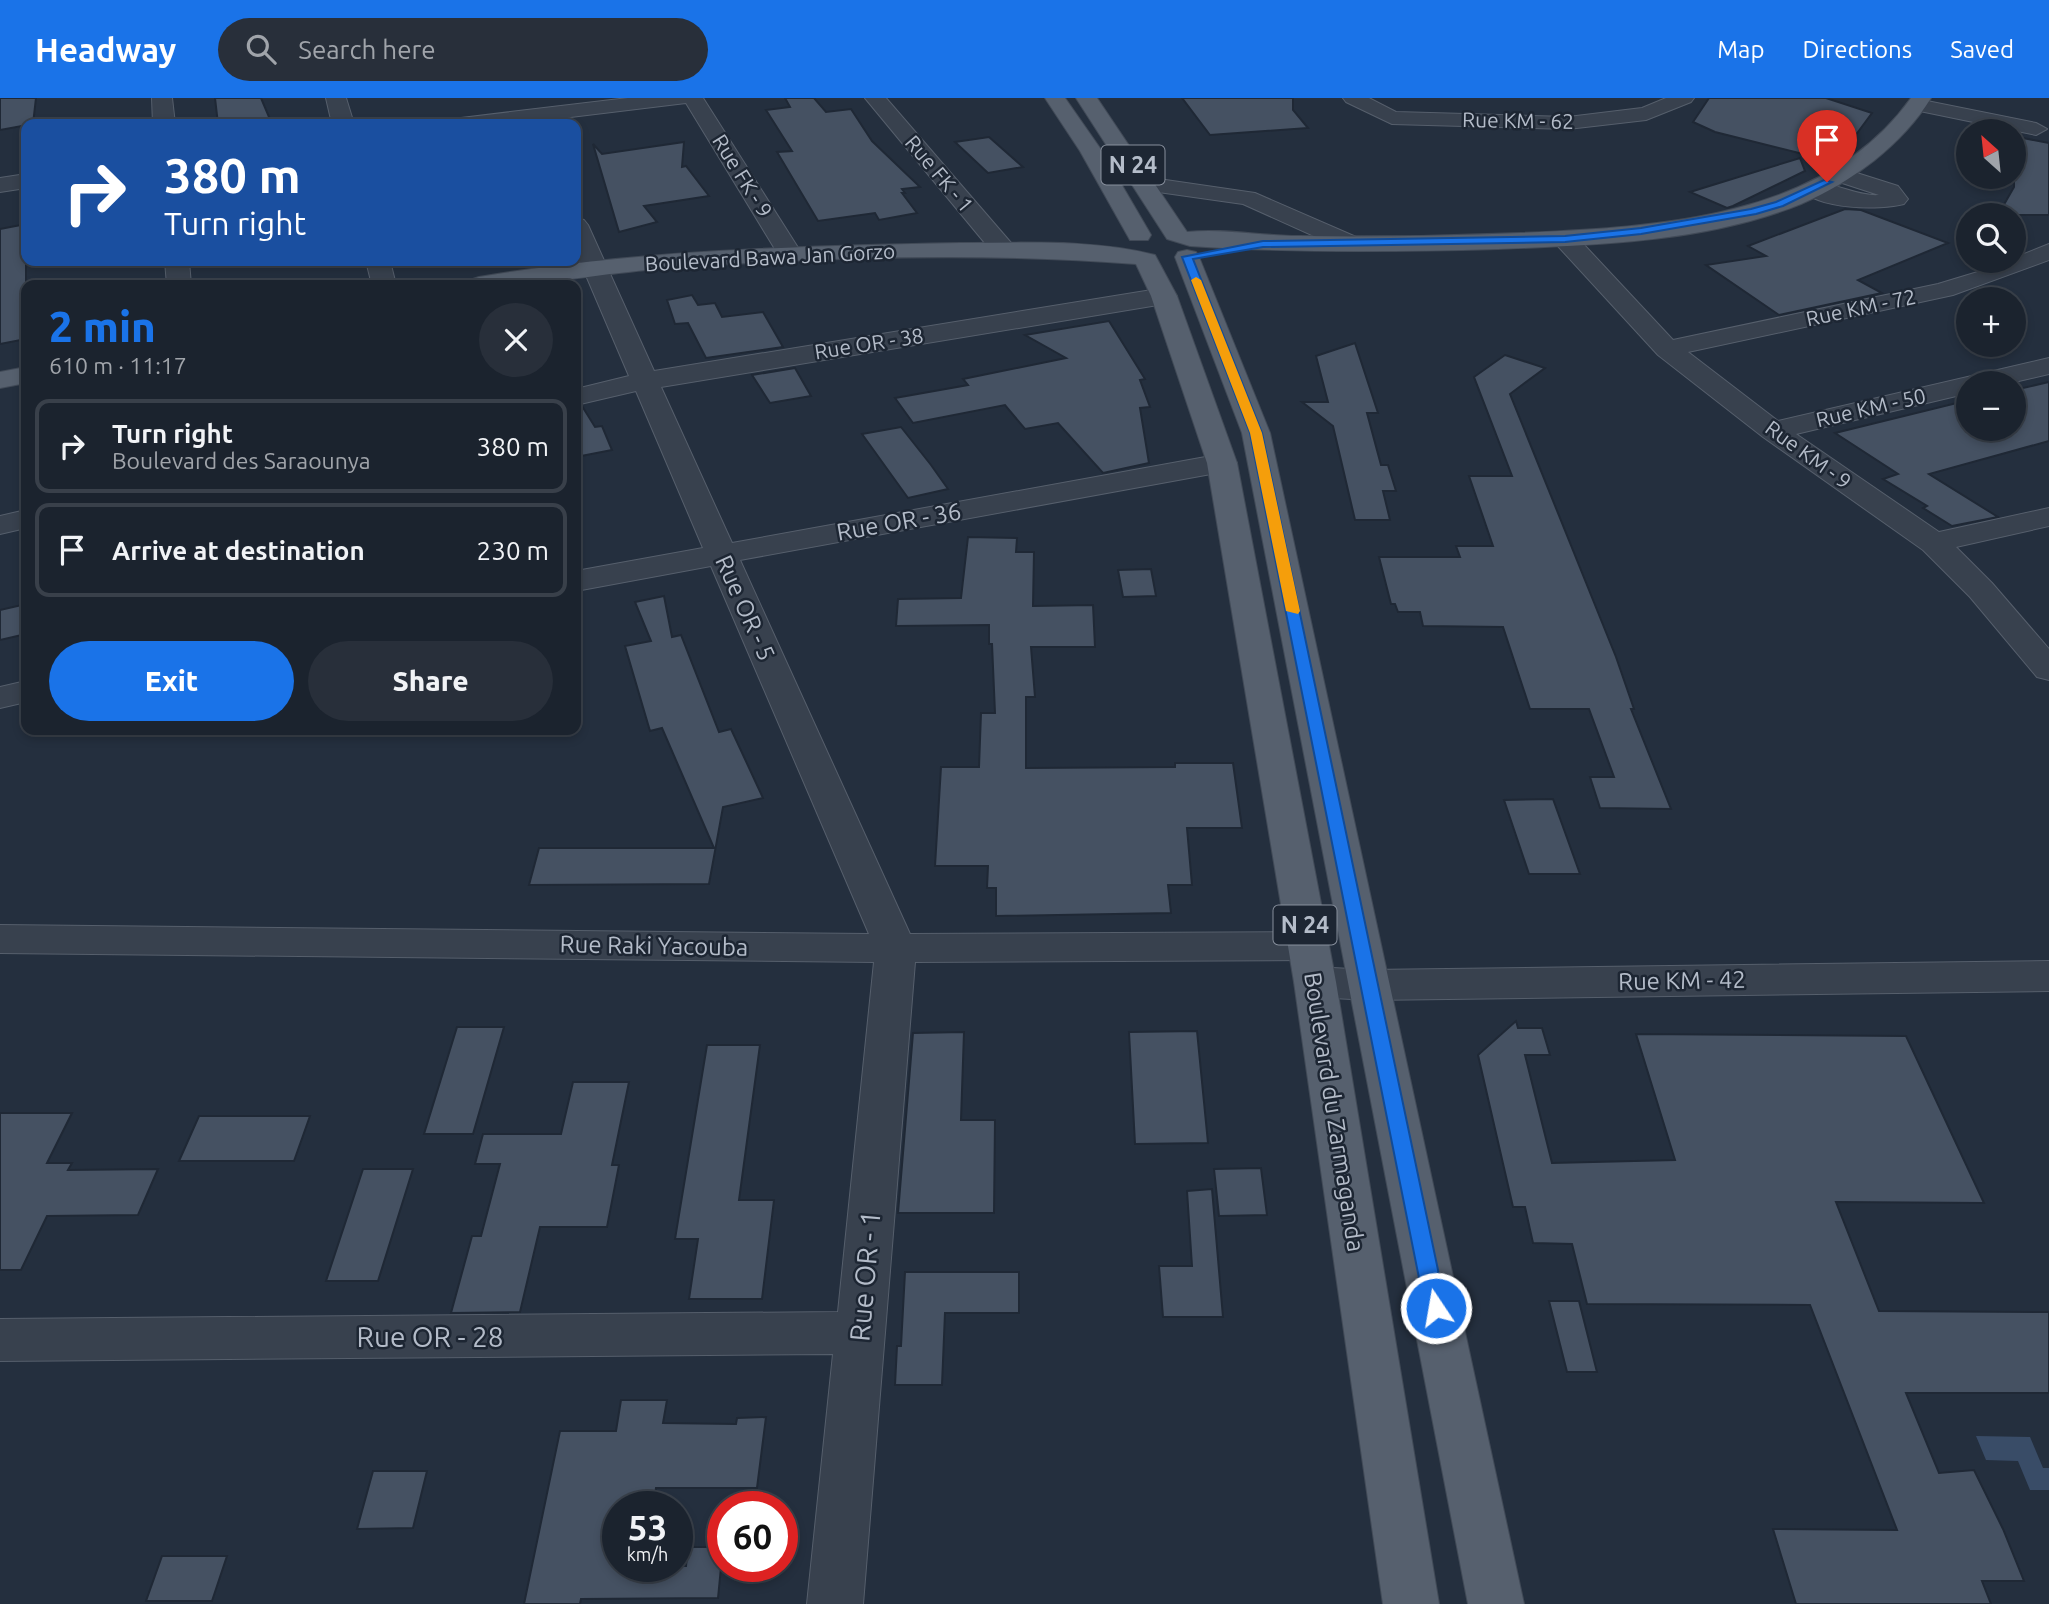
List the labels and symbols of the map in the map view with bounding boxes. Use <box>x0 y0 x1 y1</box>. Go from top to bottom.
street label: Rue KM - 62 <box>1462 107 1574 133</box>
pin <box>1797 110 1857 182</box>
north arrow <box>1956 119 2026 189</box>
street label: Rue FK - 9 <box>708 130 778 221</box>
street label: Rue FK - 1 <box>901 130 979 217</box>
road number: N 24 <box>1102 146 1164 184</box>
street label: Boulevard Bawa Jan Gorzo <box>644 238 896 276</box>
street label: Rue KM - 72 <box>1804 284 1918 330</box>
street label: Rue OR - 38 <box>813 323 925 363</box>
street label: Rue KM - 50 <box>1814 383 1928 431</box>
street label: Rue KM - 9 <box>1761 415 1856 493</box>
street label: Rue OR - 36 <box>835 497 963 546</box>
street label: Rue OR - 5 <box>710 551 781 665</box>
road number: N 24 <box>1274 905 1336 944</box>
street label: Rue Raki Yacouba <box>559 930 749 961</box>
street label: Rue KM - 42 <box>1618 966 1746 995</box>
street label: Boulevard du Zarmaganda <box>1299 970 1370 1254</box>
street label: Rue OR - 1 <box>843 1209 886 1343</box>
position arrow <box>1399 1271 1473 1345</box>
street label: Rue OR - 28 <box>356 1321 504 1352</box>
speed limit sign: 60 <box>707 1491 798 1582</box>

